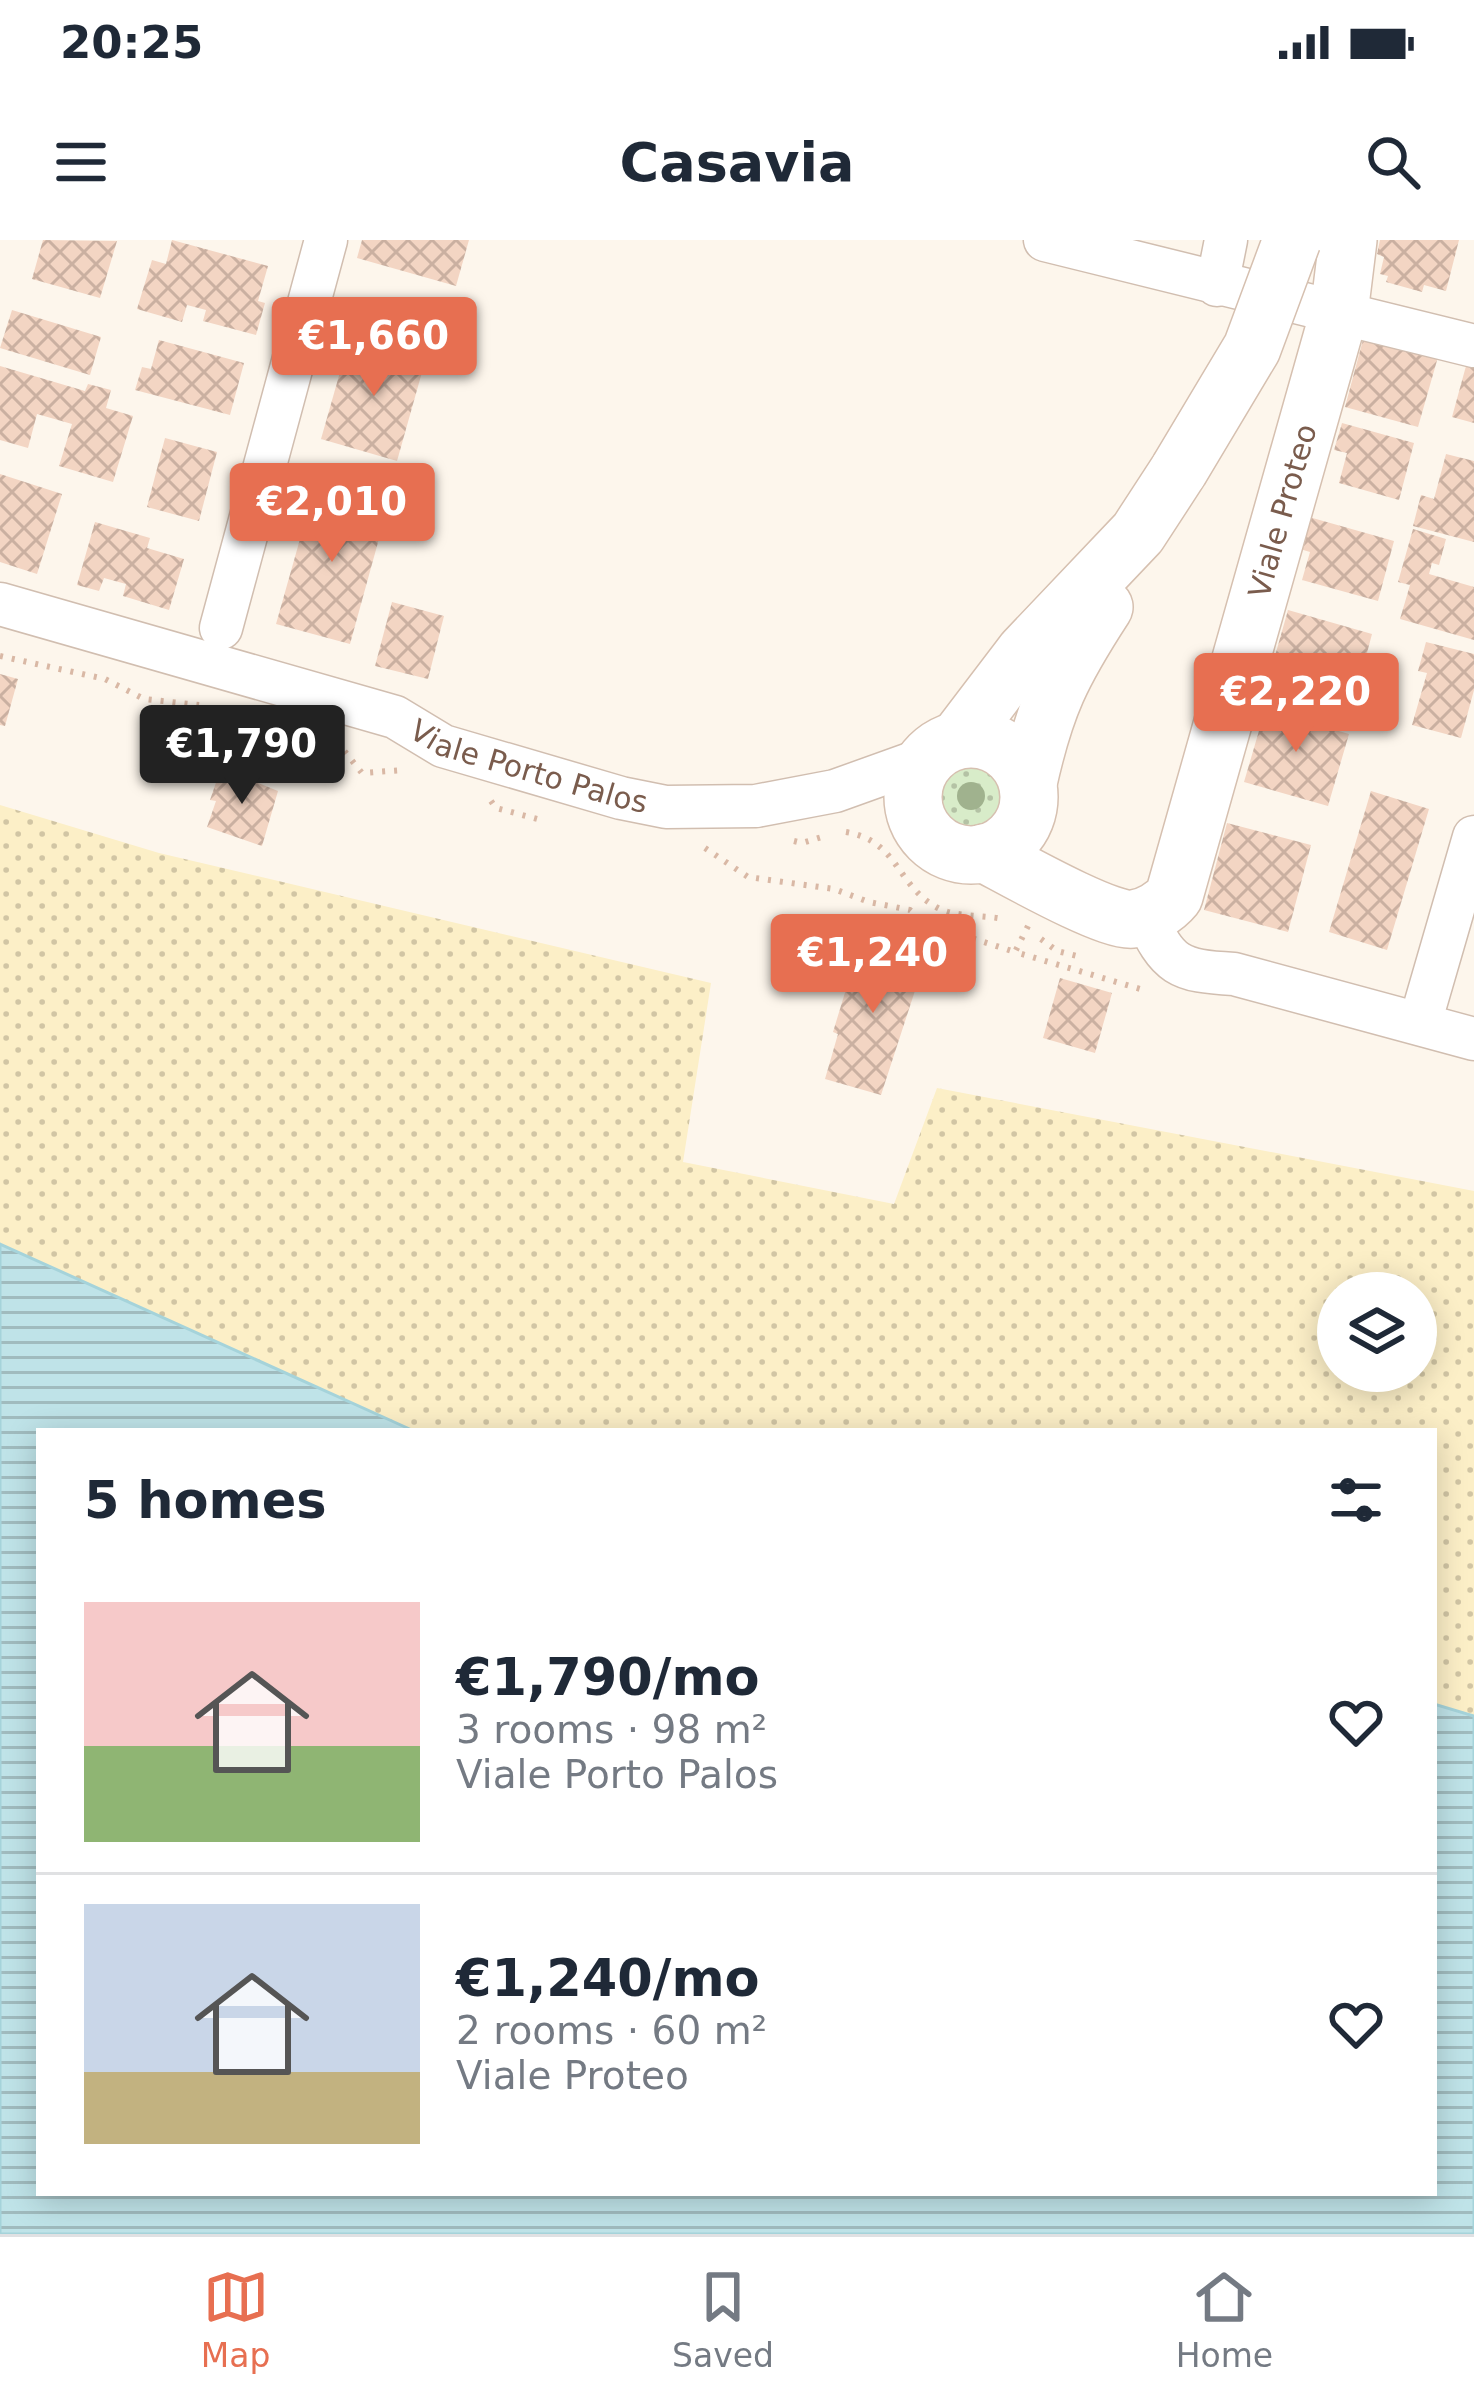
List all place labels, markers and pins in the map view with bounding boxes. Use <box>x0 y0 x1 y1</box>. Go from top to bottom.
pin: €1,660 <box>276 297 472 399</box>
pin: €2,010 <box>234 463 430 565</box>
pin: €2,220 <box>1198 653 1394 755</box>
pin: €1,790 <box>144 705 340 807</box>
pin: €1,240 <box>775 914 971 1016</box>

